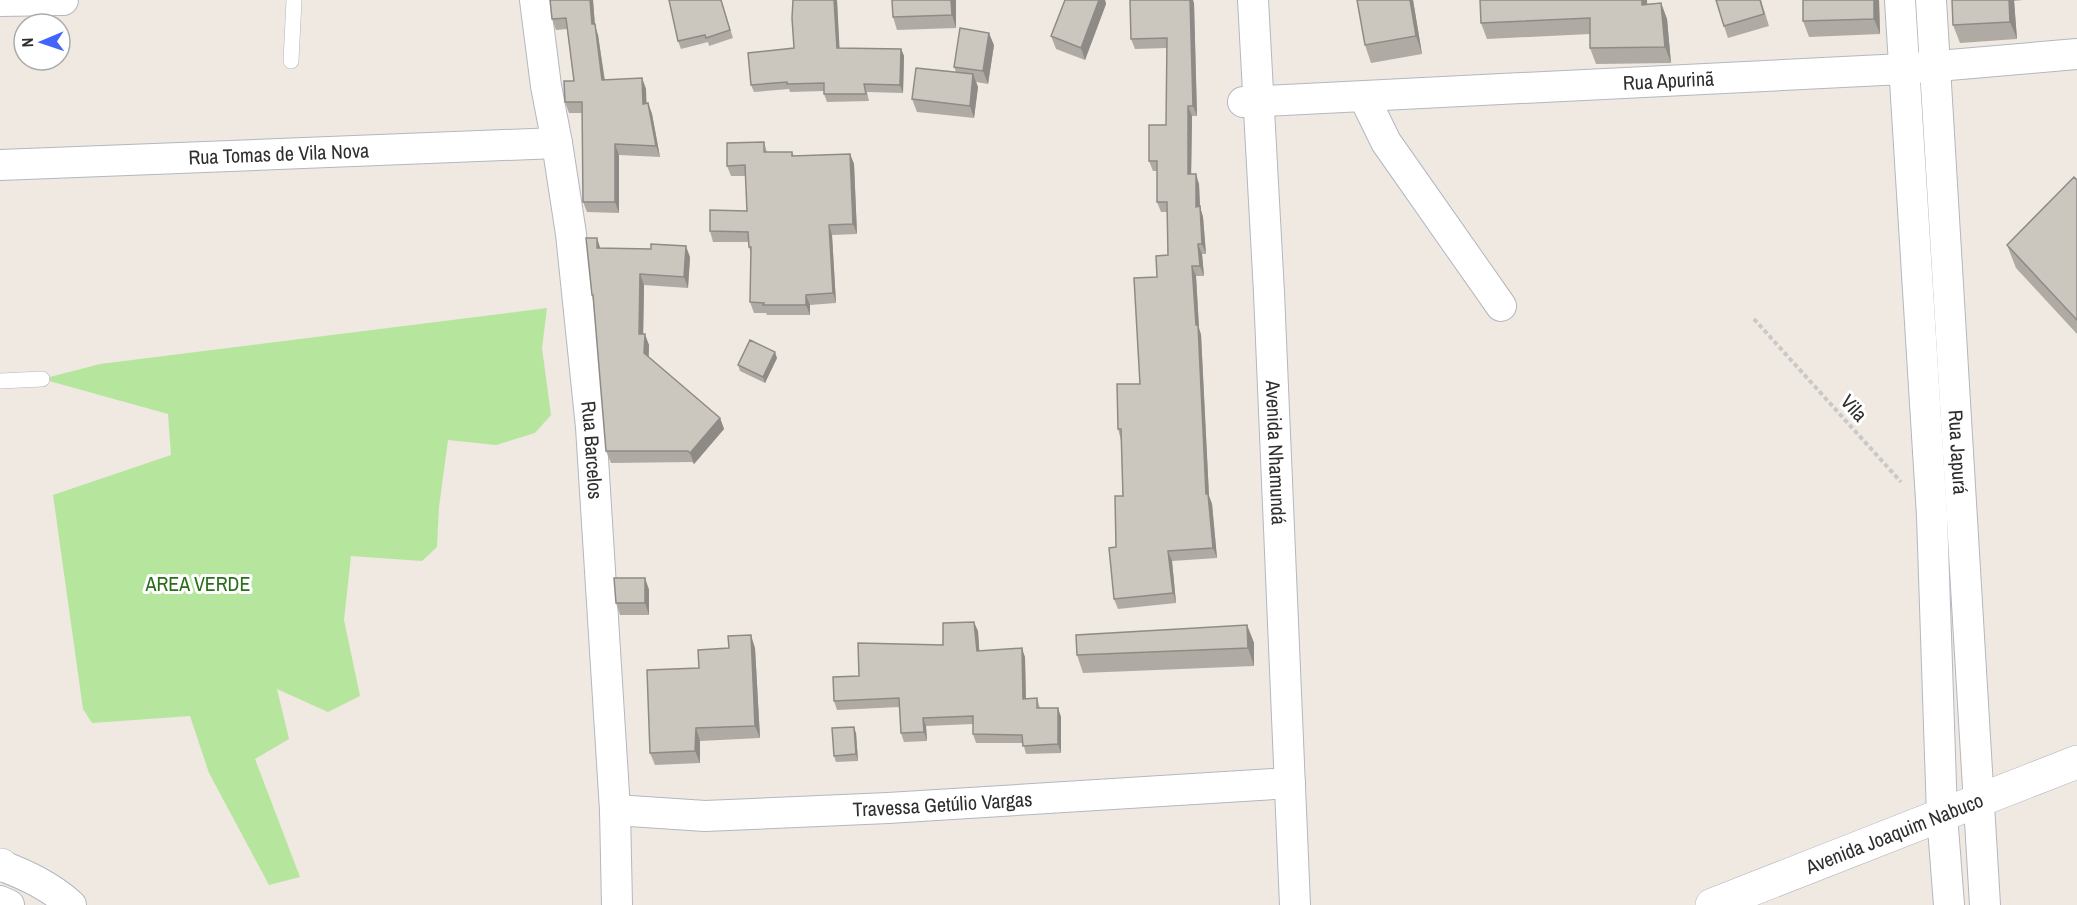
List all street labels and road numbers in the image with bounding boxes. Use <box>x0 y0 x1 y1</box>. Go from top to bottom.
street label: Rua Apurinã <box>1622 64 1715 96</box>
street label: Rua Tomas de Vila Nova <box>188 136 370 171</box>
street label: Avenida Nhamundá <box>1260 379 1293 525</box>
street label: Vila <box>1835 388 1874 427</box>
street label: Rua Barcelos <box>575 400 610 500</box>
street label: Rua Japurá <box>1942 409 1974 495</box>
street label: Travessa Getúlio Vargas <box>852 785 1033 823</box>
street label: Avenida Joaquim Nabuco <box>1801 786 1987 880</box>

